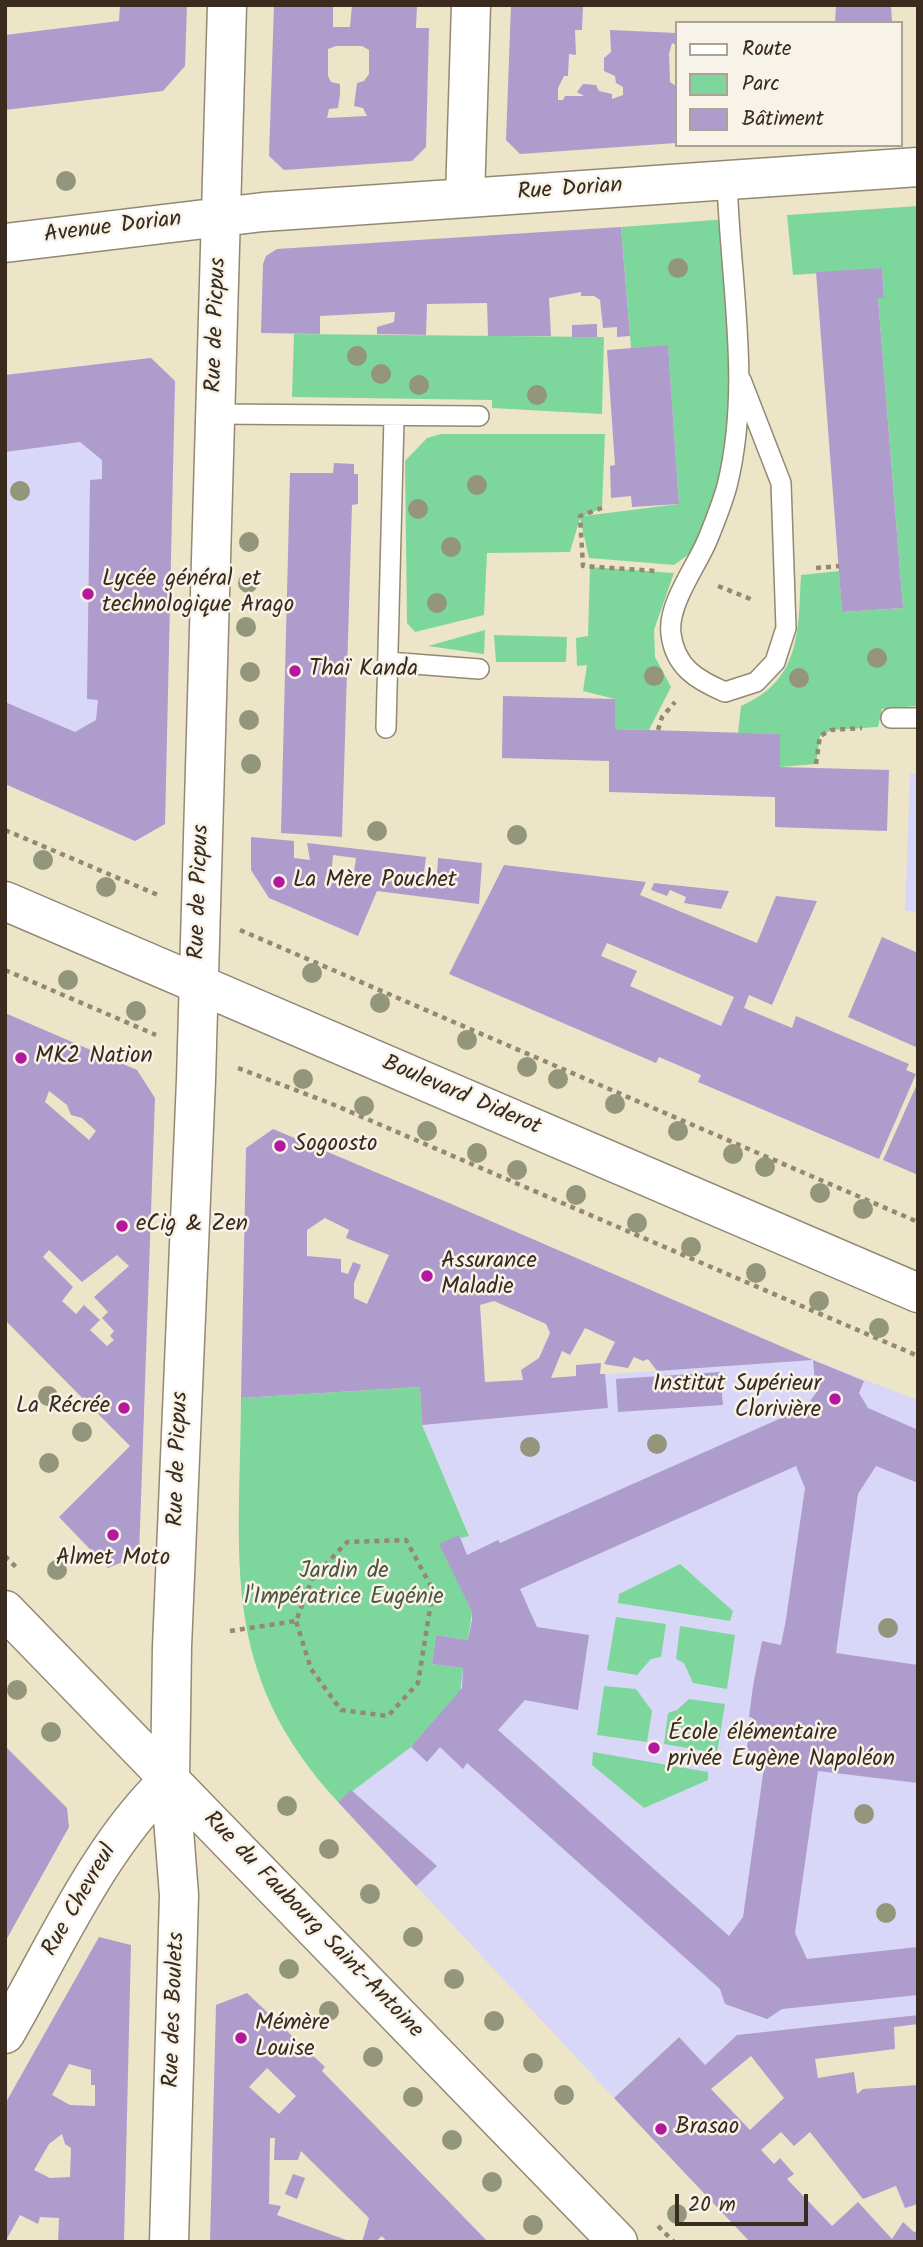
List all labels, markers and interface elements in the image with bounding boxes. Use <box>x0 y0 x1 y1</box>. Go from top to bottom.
legend <box>674 21 902 147</box>
text: Route <box>742 33 791 66</box>
text: Parc <box>742 68 780 101</box>
text: Bâtiment <box>742 103 824 136</box>
street label: Rue Dorian <box>516 174 624 208</box>
street label: Avenue Dorian <box>43 207 183 251</box>
street label: Rue de Picpus <box>202 257 234 393</box>
place label: Lycée général et technologique Arago <box>102 567 294 621</box>
marker: Lycée général et technologique Arago <box>80 586 96 602</box>
place label: Thaï Kanda <box>309 657 418 685</box>
marker: Thaï Kanda <box>287 663 303 679</box>
street label: Rue de Picpus <box>185 824 217 960</box>
place label: La Mère Pouchet <box>293 868 457 896</box>
marker: La Mère Pouchet <box>271 874 287 890</box>
place label: MK2 Nation <box>35 1044 153 1072</box>
marker: MK2 Nation <box>13 1050 29 1066</box>
street label: Boulevard Diderot <box>377 1051 545 1143</box>
place label: Sogoosto <box>294 1132 378 1160</box>
marker: Sogoosto <box>272 1138 288 1154</box>
place label: eCig & Zen <box>136 1212 248 1240</box>
marker: eCig & Zen <box>114 1218 130 1234</box>
place label: Assurance Maladie <box>441 1249 537 1303</box>
marker: Assurance Maladie <box>419 1268 435 1284</box>
place label: Institut Supérieur Clorivière <box>653 1372 821 1426</box>
street label: Rue de Picpus <box>164 1391 196 1527</box>
marker: Institut Supérieur Clorivière <box>827 1391 843 1407</box>
place label: La Récrée <box>16 1394 110 1422</box>
marker: La Récrée <box>116 1400 132 1416</box>
marker: Almet Moto <box>105 1527 121 1543</box>
place label: Almet Moto <box>56 1546 170 1574</box>
park label: Jardin de l'Impératrice Eugénie <box>244 1559 444 1613</box>
place label: École élémentaire privée Eugène Napoléon <box>668 1721 895 1775</box>
marker: École élémentaire privée Eugène Napoléon <box>646 1740 662 1756</box>
street label: Rue du Faubourg Saint-Antoine <box>196 1807 428 2045</box>
street label: Rue Chevreul <box>38 1840 124 1962</box>
street label: Rue des Boulets <box>159 1932 193 2088</box>
place label: Mémère Louise <box>255 2011 330 2065</box>
marker: Mémère Louise <box>233 2030 249 2046</box>
place label: Brasao <box>675 2115 739 2143</box>
marker: Brasao <box>653 2121 669 2137</box>
scale bar <box>678 2180 811 2224</box>
text: 20 m <box>688 2189 736 2222</box>

